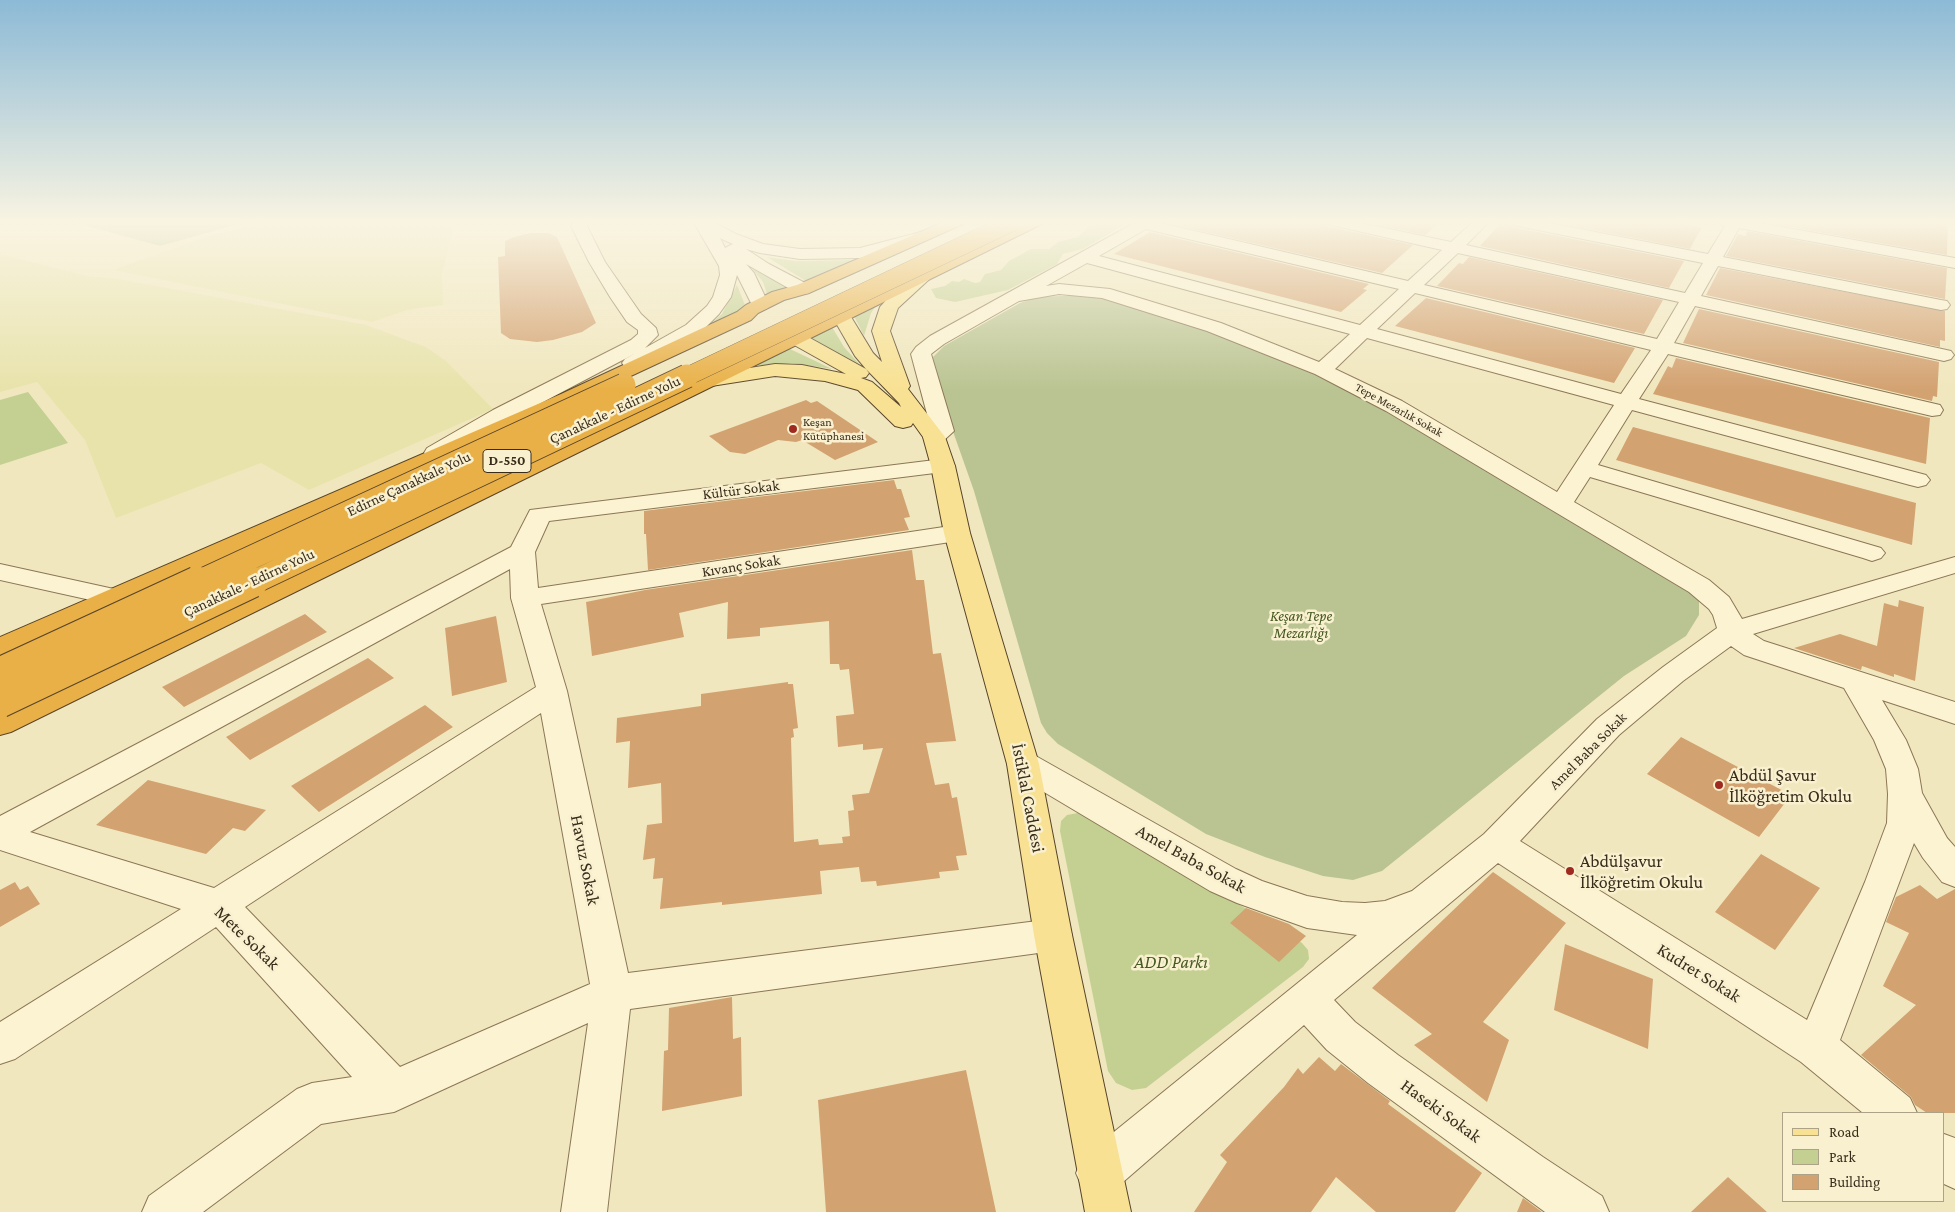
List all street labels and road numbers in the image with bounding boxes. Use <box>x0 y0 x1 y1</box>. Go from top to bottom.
street label: Çanakkale - Edirne Yolu <box>547 372 683 448</box>
street label: Tepe Mezarlık Sokak <box>1353 380 1445 440</box>
street label: Edirne Çanakkale Yolu <box>344 447 474 521</box>
road number: D-550 <box>483 450 531 472</box>
street label: Kültür Sokak <box>702 476 780 504</box>
street label: Çanakkale - Edirne Yolu <box>181 545 317 621</box>
street label: Kıvanç Sokak <box>701 551 781 581</box>
street label: Amel Baba Sokak <box>1546 709 1630 793</box>
street label: İstiklal Caddesi <box>1007 742 1049 854</box>
street label: Havuz Sokak <box>566 813 604 907</box>
street label: Amel Baba Sokak <box>1132 820 1250 898</box>
street label: Mete Sokak <box>210 901 284 975</box>
street label: Kudret Sokak <box>1653 939 1745 1007</box>
street label: Haseki Sokak <box>1396 1074 1486 1148</box>

